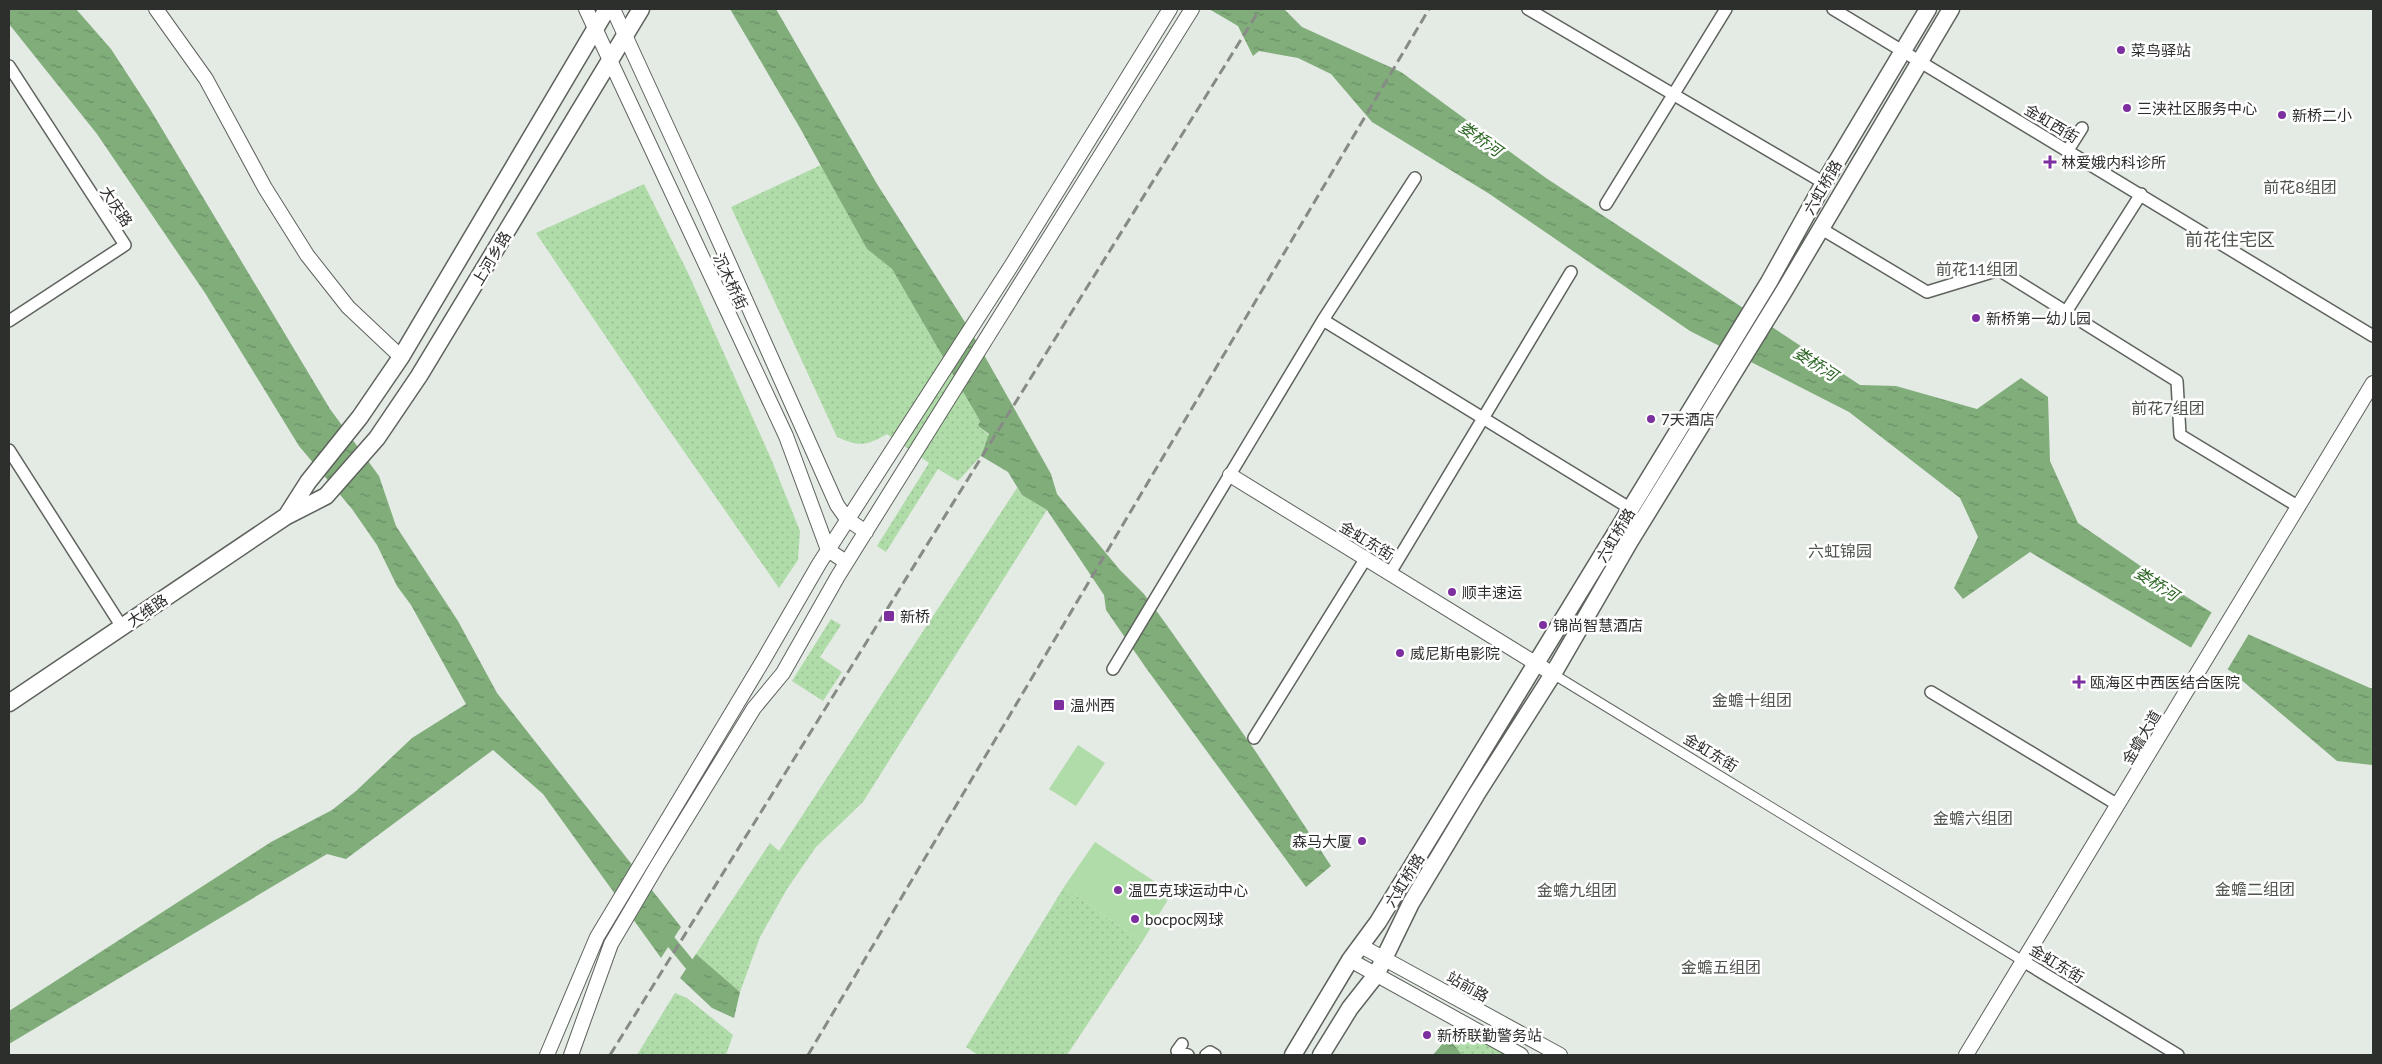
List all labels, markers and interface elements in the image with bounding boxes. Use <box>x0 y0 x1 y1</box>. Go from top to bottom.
place label: 菜鸟驿站 <box>2131 41 2191 59</box>
marker: 菜鸟驿站 <box>2115 44 2127 56</box>
place label: 三浃社区服务中心 <box>2137 99 2257 117</box>
street label: 金虹西街 <box>2022 100 2082 146</box>
marker: 三浃社区服务中心 <box>2121 102 2133 114</box>
place label: 新桥二小 <box>2292 106 2352 124</box>
marker: 新桥二小 <box>2276 109 2288 121</box>
water label: 娄桥河 <box>1456 116 1509 161</box>
place label: 林爱娥内科诊所 <box>2061 153 2166 171</box>
marker: 林爱娥内科诊所 <box>2043 155 2057 169</box>
street label: 六虹桥路 <box>1799 157 1845 217</box>
district label: 前花8组团 <box>2263 177 2337 196</box>
street label: 大庆路 <box>97 182 137 230</box>
street label: 上河乡路 <box>468 228 514 288</box>
district label: 前花住宅区 <box>2185 228 2275 250</box>
street label: 沉木桥街 <box>710 250 752 312</box>
district label: 前花11组团 <box>1936 259 2018 278</box>
place label: 新桥第一幼儿园 <box>1986 309 2091 327</box>
marker: 新桥第一幼儿园 <box>1970 312 1982 324</box>
water label: 娄桥河 <box>1791 342 1844 386</box>
district label: 前花7组团 <box>2131 398 2205 417</box>
place label: 7天酒店 <box>1661 410 1715 428</box>
marker: 7天酒店 <box>1645 413 1657 425</box>
street label: 六虹桥路 <box>1592 505 1638 565</box>
street label: 金虹东街 <box>1337 517 1397 563</box>
district label: 六虹锦园 <box>1808 541 1872 560</box>
water label: 娄桥河 <box>2132 562 2185 606</box>
place label: 顺丰速运 <box>1462 583 1522 601</box>
marker: 顺丰速运 <box>1446 586 1458 598</box>
street label: 大维路 <box>123 590 171 630</box>
place label: 新桥 <box>900 607 930 625</box>
marker: 新桥 <box>882 609 896 623</box>
place label: 锦尚智慧酒店 <box>1553 616 1643 634</box>
marker: 锦尚智慧酒店 <box>1537 619 1549 631</box>
place label: 威尼斯电影院 <box>1410 644 1500 662</box>
marker: 威尼斯电影院 <box>1394 647 1406 659</box>
place label: 瓯海区中西医结合医院 <box>2090 673 2240 691</box>
marker: 瓯海区中西医结合医院 <box>2072 675 2086 689</box>
district label: 金蟾十组团 <box>1712 690 1792 709</box>
place label: 温州西 <box>1070 696 1115 714</box>
marker: 温州西 <box>1052 698 1066 712</box>
street label: 金蟾大道 <box>2118 707 2164 767</box>
street label: 金虹东街 <box>1681 729 1741 775</box>
district label: 金蟾六组团 <box>1933 808 2013 827</box>
place label: 森马大厦 <box>1292 832 1352 850</box>
marker: 森马大厦 <box>1356 835 1368 847</box>
street label: 六虹桥路 <box>1380 850 1428 910</box>
district label: 金蟾二组团 <box>2215 879 2295 898</box>
district label: 金蟾九组团 <box>1537 880 1617 899</box>
place label: 温匹克球运动中心 <box>1128 881 1248 899</box>
marker: 温匹克球运动中心 <box>1112 884 1124 896</box>
place label: bocpoc网球 <box>1145 910 1224 928</box>
marker: bocpoc网球 <box>1129 913 1141 925</box>
street label: 金虹东街 <box>2027 940 2087 986</box>
district label: 金蟾五组团 <box>1681 957 1761 976</box>
street label: 站前路 <box>1444 967 1492 1005</box>
place label: 新桥联勤警务站 <box>1437 1026 1542 1044</box>
marker: 新桥联勤警务站 <box>1421 1029 1433 1041</box>

